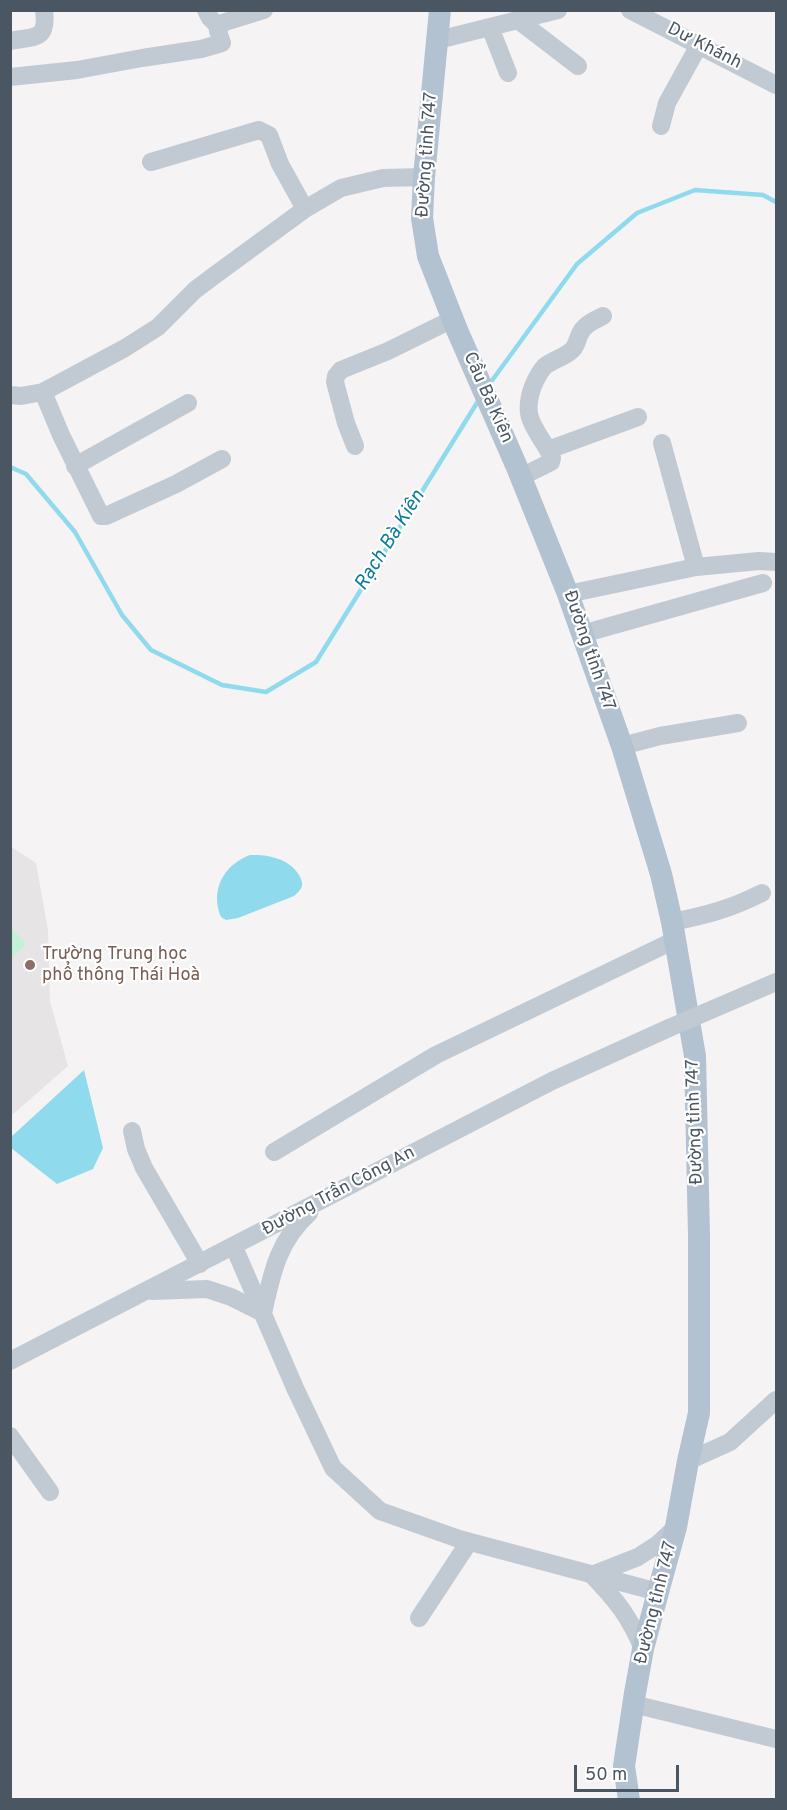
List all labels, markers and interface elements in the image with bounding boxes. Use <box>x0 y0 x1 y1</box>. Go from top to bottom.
street label: Dư Khánh <box>663 19 745 75</box>
street label: Đường tỉnh 747 <box>413 92 443 218</box>
street label: Cầu Bà Kiên <box>457 349 517 447</box>
water label: Rạch Bà Kiên <box>351 486 431 596</box>
street label: Đường tỉnh 747 <box>557 588 619 714</box>
place label: Trường Trung học phổ thông Thái Hoà <box>42 944 200 986</box>
marker: Trường Trung học phổ thông Thái Hoà <box>23 958 37 972</box>
street label: Đường tỉnh 747 <box>683 1059 709 1185</box>
street label: Đường Trần Công An <box>259 1143 419 1241</box>
street label: Đường tỉnh 747 <box>631 1539 683 1667</box>
scale bar <box>577 1753 682 1791</box>
text: 50 m <box>585 1764 627 1787</box>

